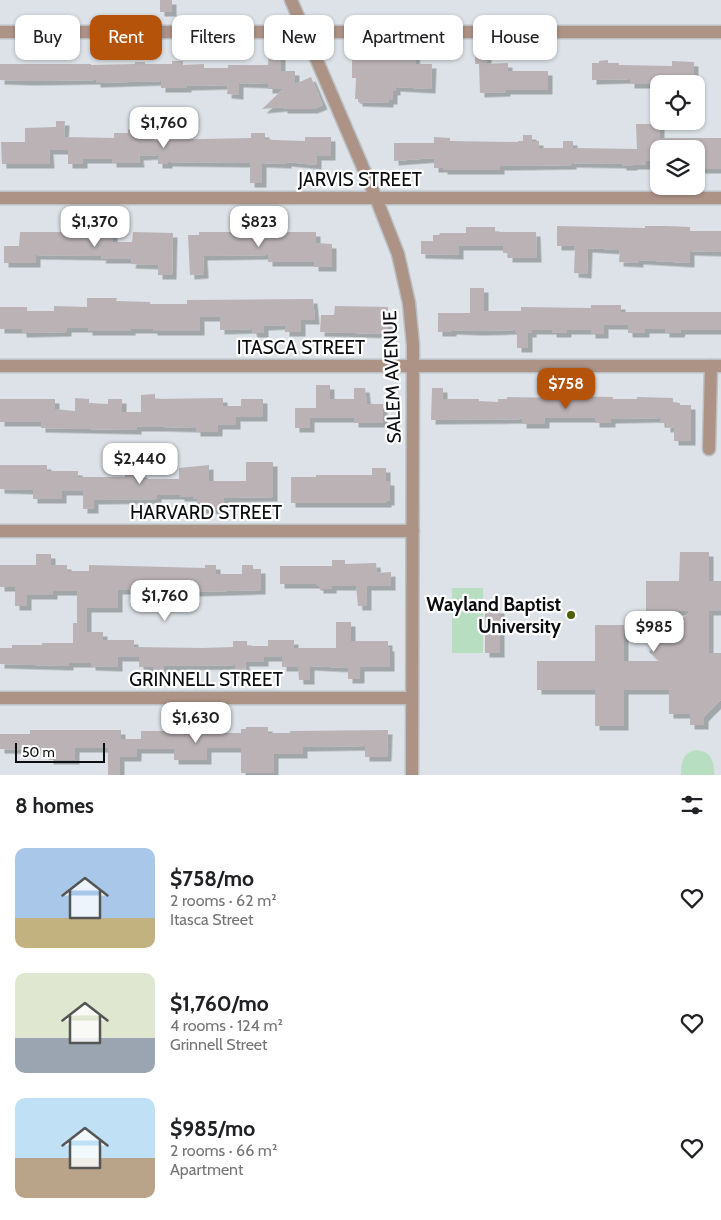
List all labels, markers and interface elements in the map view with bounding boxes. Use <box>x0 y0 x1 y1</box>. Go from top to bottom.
chip: Buy <box>15 15 80 60</box>
chip: Rent <box>90 15 162 60</box>
chip: Filters <box>172 15 254 60</box>
chip: New <box>264 15 334 60</box>
chip: Apartment <box>344 15 463 60</box>
chip: House <box>473 15 557 60</box>
map controls <box>650 75 705 195</box>
button: locate <box>650 75 705 130</box>
pin: $1,760 <box>123 106 205 149</box>
text: $1,760 <box>141 113 188 132</box>
button: layers <box>650 140 705 195</box>
street label: JARVIS STREET <box>297 168 422 191</box>
pin: $1,370 <box>54 206 136 248</box>
pin: $823 <box>229 206 289 248</box>
text: $1,370 <box>72 212 118 231</box>
text: $823 <box>241 212 277 231</box>
street label: SALEM AVENUE <box>378 310 406 444</box>
street label: ITASCA STREET <box>237 336 365 359</box>
pin: $758 <box>536 368 596 410</box>
text: $758 <box>548 374 584 393</box>
pin: $2,440 <box>99 442 181 485</box>
text: $2,440 <box>114 449 166 468</box>
street label: HARVARD STREET <box>130 501 282 524</box>
pin: $1,760 <box>124 580 206 622</box>
text: $1,760 <box>142 586 189 605</box>
place label: Wayland Baptist University <box>426 593 562 638</box>
marker: Wayland Baptist University <box>565 609 577 621</box>
pin: $985 <box>624 610 684 653</box>
text: $985 <box>636 617 672 636</box>
street label: GRINNELL STREET <box>129 668 283 691</box>
pin: $1,630 <box>155 702 237 744</box>
text: $1,630 <box>172 708 220 727</box>
scale bar <box>15 740 105 763</box>
text: 50 m <box>22 743 55 761</box>
icon: filters <box>678 791 706 819</box>
text: 8 homes <box>15 793 94 818</box>
text: $758/mo <box>170 866 254 891</box>
icon: home <box>55 868 115 928</box>
icon: heart <box>678 884 706 912</box>
text: 2 rooms · 62 m² <box>170 891 277 910</box>
text: Itasca Street <box>170 910 253 929</box>
text: $1,760/mo <box>170 991 269 1016</box>
icon: home <box>55 993 115 1053</box>
icon: heart <box>678 1009 706 1037</box>
text: 4 rooms · 124 m² <box>170 1016 283 1035</box>
text: Grinnell Street <box>170 1035 267 1054</box>
text: $985/mo <box>170 1116 255 1141</box>
icon: home <box>55 1118 115 1178</box>
icon: heart <box>678 1134 706 1162</box>
text: 2 rooms · 66 m² <box>170 1141 277 1160</box>
text: Apartment <box>170 1160 243 1179</box>

